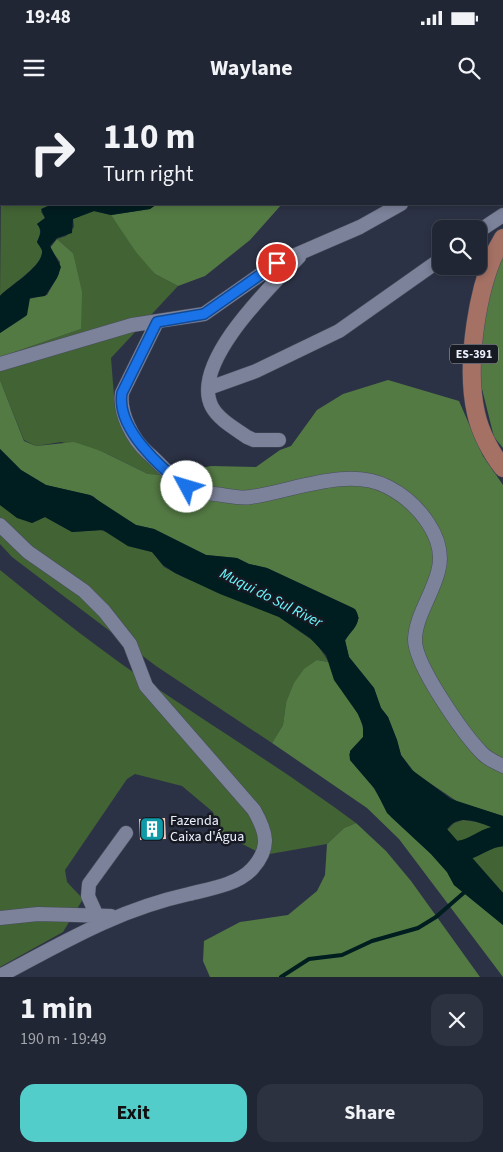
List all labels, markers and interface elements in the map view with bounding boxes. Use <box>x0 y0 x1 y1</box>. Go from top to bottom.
text: 19:48 <box>25 4 71 31</box>
text: Waylane <box>210 52 293 84</box>
icon: menu <box>20 54 48 82</box>
icon: search <box>455 54 483 82</box>
text: 110 m <box>103 112 195 162</box>
icon: right <box>20 120 85 185</box>
text: Turn right <box>103 158 193 190</box>
map controls <box>432 220 487 275</box>
button: search <box>432 220 487 275</box>
pin <box>256 242 298 284</box>
icon: arrive <box>263 249 291 277</box>
road number: ES-391 <box>450 344 498 364</box>
position arrow <box>160 460 212 512</box>
water label: Muqui do Sul River <box>216 563 327 633</box>
place label: Fazenda Caixa d'Água <box>170 811 244 847</box>
building icon: Fazenda Caixa d'Água <box>139 816 165 842</box>
text: 1 min <box>20 987 93 1030</box>
button: close <box>431 994 483 1046</box>
text: 190 m · 19:49 <box>20 1028 107 1050</box>
button: Exit <box>20 1084 247 1142</box>
button: Share <box>257 1084 483 1142</box>

